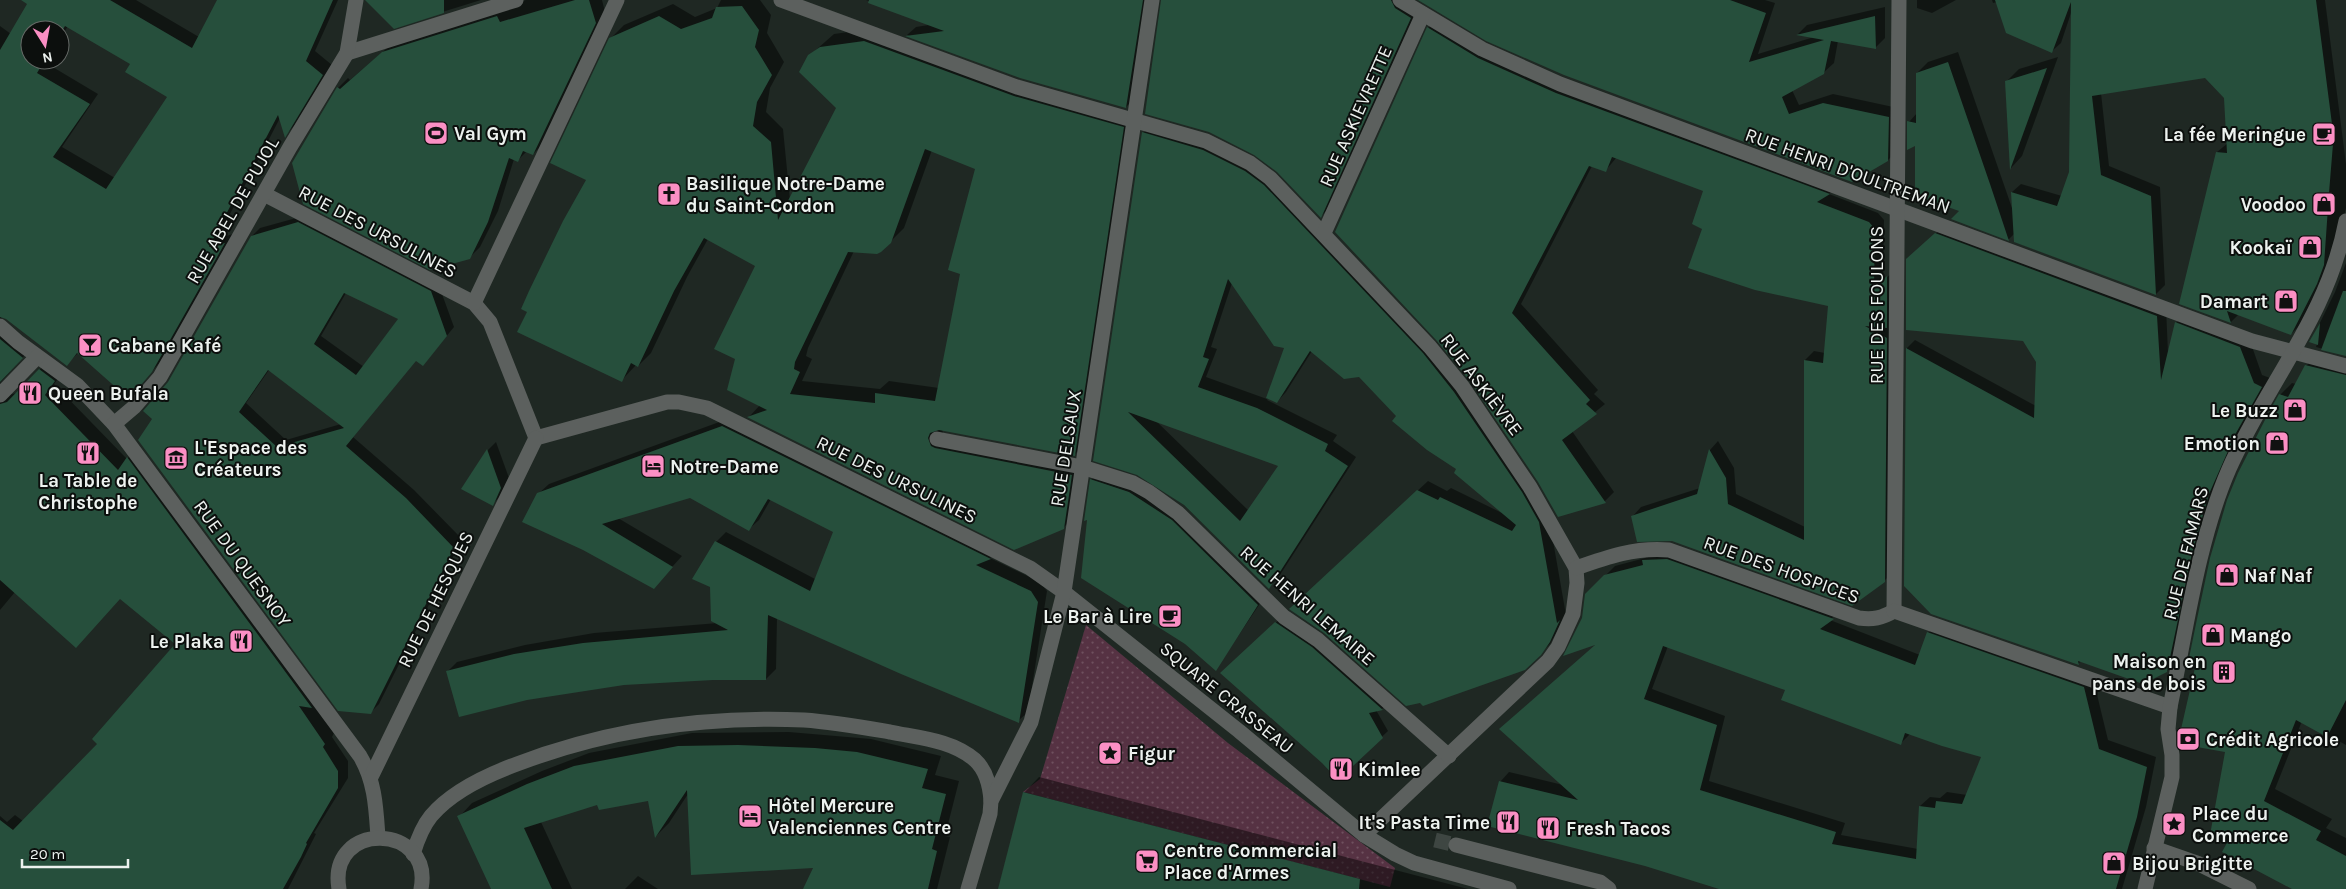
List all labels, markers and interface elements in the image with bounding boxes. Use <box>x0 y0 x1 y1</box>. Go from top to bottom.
north arrow <box>20 20 70 70</box>
street label: RUE ASKIEVRETTE <box>1315 43 1397 190</box>
text: N <box>41 48 54 67</box>
sports icon: Val Gym <box>423 120 449 146</box>
cafe icon: La fée Meringue <box>2311 121 2337 147</box>
place label: Val Gym <box>454 123 527 145</box>
street label: RUE HENRI D'OULTREMAN <box>1742 124 1953 218</box>
place label: La fée Meringue <box>2164 124 2306 146</box>
street label: RUE ABEL DE PUJOL <box>182 133 284 288</box>
place label: Basilique Notre-Dame du Saint-Cordon <box>686 173 885 217</box>
street label: RUE DES URSULINES <box>295 181 460 283</box>
church icon: Basilique Notre-Dame du Saint-Cordon <box>656 181 682 207</box>
shop icon: Voodoo <box>2311 191 2337 217</box>
place label: Voodoo <box>2241 194 2306 216</box>
street label: RUE DES FOULONS <box>1866 226 1888 384</box>
shop icon: Kookaï <box>2297 234 2323 260</box>
place label: Kookaï <box>2229 237 2293 259</box>
shop icon: Damart <box>2273 288 2299 314</box>
place label: Damart <box>2200 291 2268 313</box>
street label: RUE ASKIÈVRE <box>1436 329 1528 440</box>
bar icon: Cabane Kafé <box>77 332 103 358</box>
place label: Cabane Kafé <box>108 335 221 357</box>
restaurant icon: Queen Bufala <box>17 380 43 406</box>
place label: Queen Bufala <box>48 383 169 405</box>
street label: RUE DELSAUX <box>1046 388 1086 508</box>
shop icon: Le Buzz <box>2282 397 2308 423</box>
place label: Le Buzz <box>2211 400 2278 422</box>
shop icon: Emotion <box>2264 430 2290 456</box>
street label: RUE DES URSULINES <box>813 431 980 528</box>
place label: Emotion <box>2184 433 2260 455</box>
place label: L'Espace des Créateurs <box>194 437 307 481</box>
restaurant icon: La Table de Christophe <box>75 440 101 466</box>
museum icon: L'Espace des Créateurs <box>163 445 189 471</box>
hotel icon: Notre-Dame <box>640 453 666 479</box>
place label: Notre-Dame <box>670 456 779 478</box>
place label: La Table de Christophe <box>38 470 138 514</box>
street label: RUE DE FAMARS <box>2159 484 2213 622</box>
street label: RUE DU QUESNOY <box>189 496 296 632</box>
street label: RUE DE HESQUES <box>393 528 478 671</box>
street label: RUE DES HOSPICES <box>1701 531 1863 608</box>
street label: RUE HENRI LEMAIRE <box>1235 541 1379 670</box>
shop icon: Naf Naf <box>2214 562 2240 588</box>
place label: Naf Naf <box>2244 565 2313 587</box>
cafe icon: Le Bar à Lire <box>1157 603 1183 629</box>
place label: Le Bar à Lire <box>1043 606 1152 628</box>
shop icon: Mango <box>2200 622 2226 648</box>
place label: Mango <box>2230 625 2291 647</box>
restaurant icon: Le Plaka <box>228 628 254 654</box>
place label: Le Plaka <box>149 631 224 653</box>
street label: SQUARE CRASSEAU <box>1155 637 1297 758</box>
place label: Maison en pans de bois <box>2091 651 2206 695</box>
building icon: Maison en pans de bois <box>2211 659 2237 685</box>
bank icon: Crédit Agricole <box>2175 726 2201 752</box>
place label: Crédit Agricole <box>2206 729 2339 751</box>
place icon: Figur <box>1097 740 1123 766</box>
place label: Figur <box>1128 743 1176 765</box>
restaurant icon: Kimlee <box>1328 756 1354 782</box>
place label: Kimlee <box>1358 759 1421 781</box>
place label: Hôtel Mercure Valenciennes Centre <box>768 795 951 839</box>
hotel icon: Hôtel Mercure Valenciennes Centre <box>737 803 763 829</box>
place label: Place du Commerce <box>2192 803 2289 847</box>
restaurant icon: It's Pasta Time <box>1495 809 1521 835</box>
place icon: Place du Commerce <box>2161 811 2187 837</box>
place label: It's Pasta Time <box>1358 812 1490 834</box>
restaurant icon: Fresh Tacos <box>1535 815 1561 841</box>
place label: Fresh Tacos <box>1566 818 1671 840</box>
scale bar <box>22 836 129 868</box>
place label: Centre Commercial Place d'Armes <box>1164 840 1337 884</box>
text: 20 m <box>30 845 65 863</box>
supermarket icon: Centre Commercial Place d'Armes <box>1134 848 1160 874</box>
shop icon: Bijou Brigitte <box>2101 850 2127 876</box>
place label: Bijou Brigitte <box>2132 853 2253 875</box>

